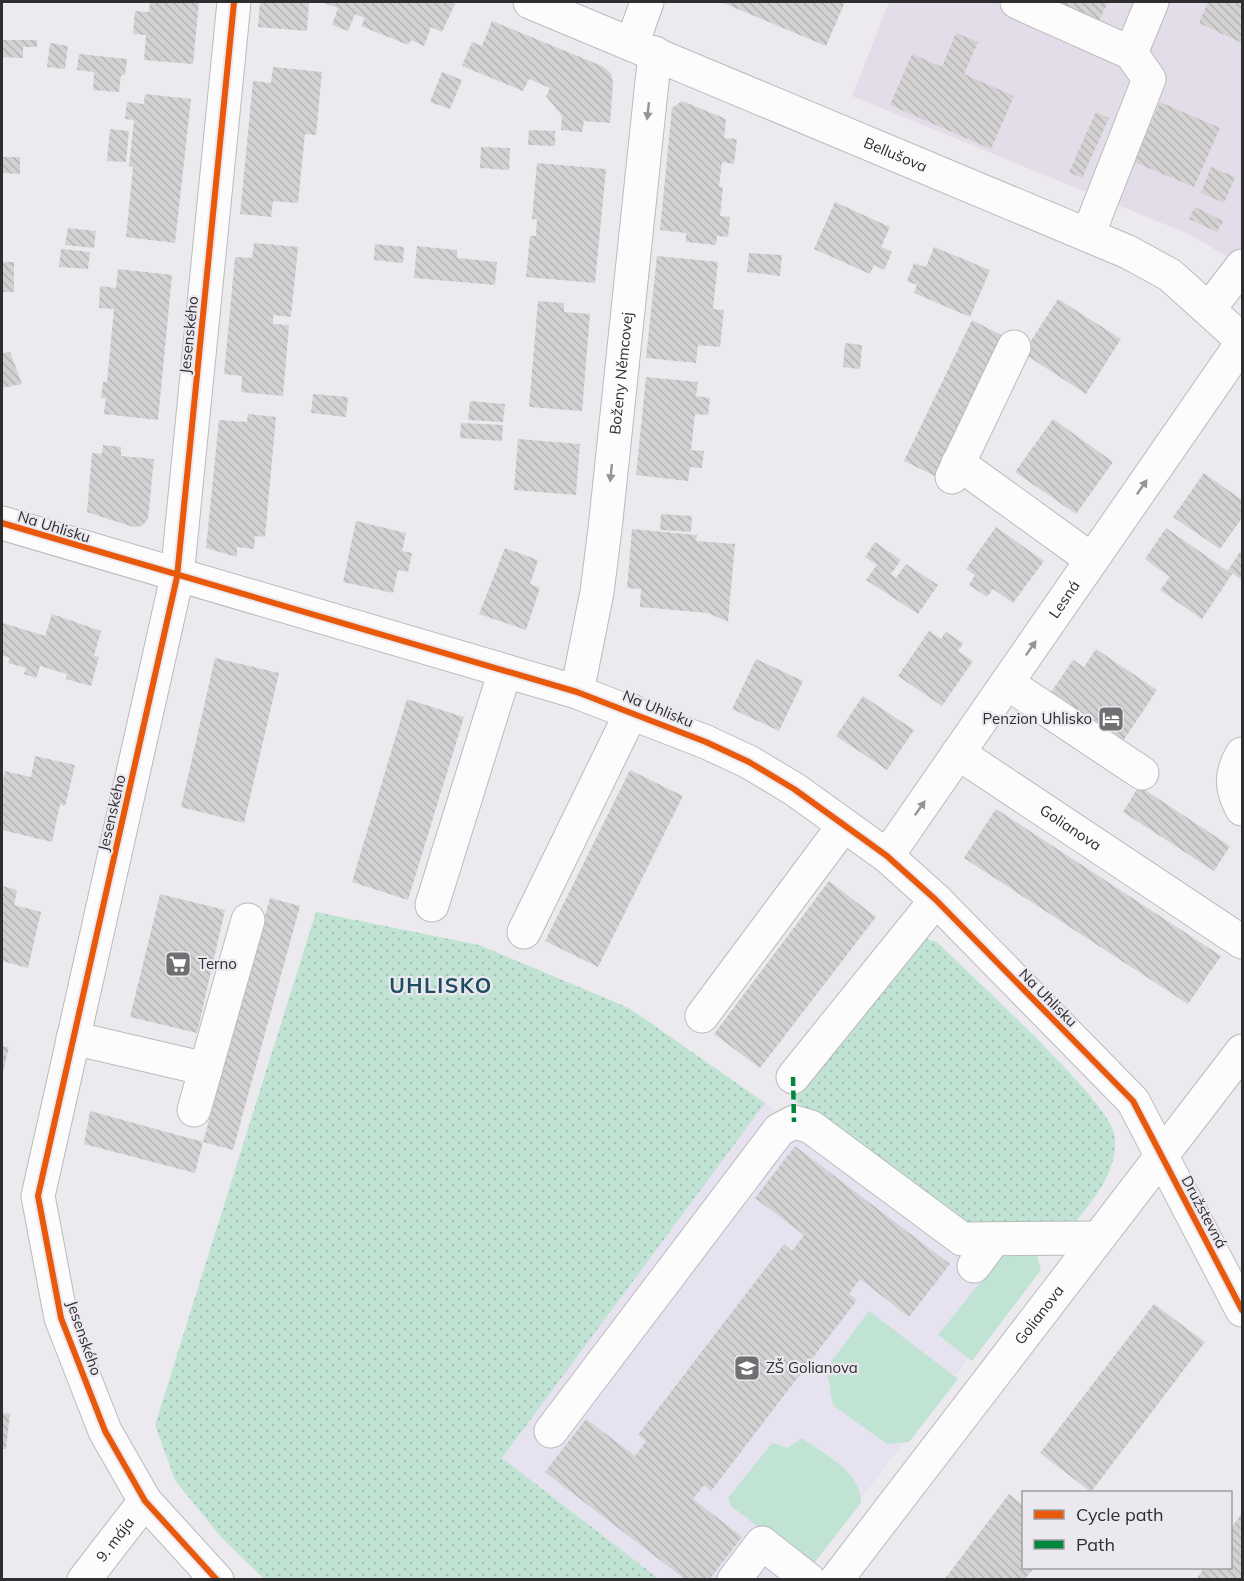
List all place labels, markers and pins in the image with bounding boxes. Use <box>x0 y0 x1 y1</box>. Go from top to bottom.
hotel icon: Penzion Uhlisko <box>1096 704 1126 734</box>
place label: Penzion Uhlisko <box>983 709 1092 728</box>
supermarket icon: Terno <box>163 949 193 979</box>
place label: Terno <box>198 954 237 973</box>
school or university icon: ZŠ Golianova <box>732 1353 762 1383</box>
place label: ZŠ Golianova <box>766 1358 858 1377</box>

